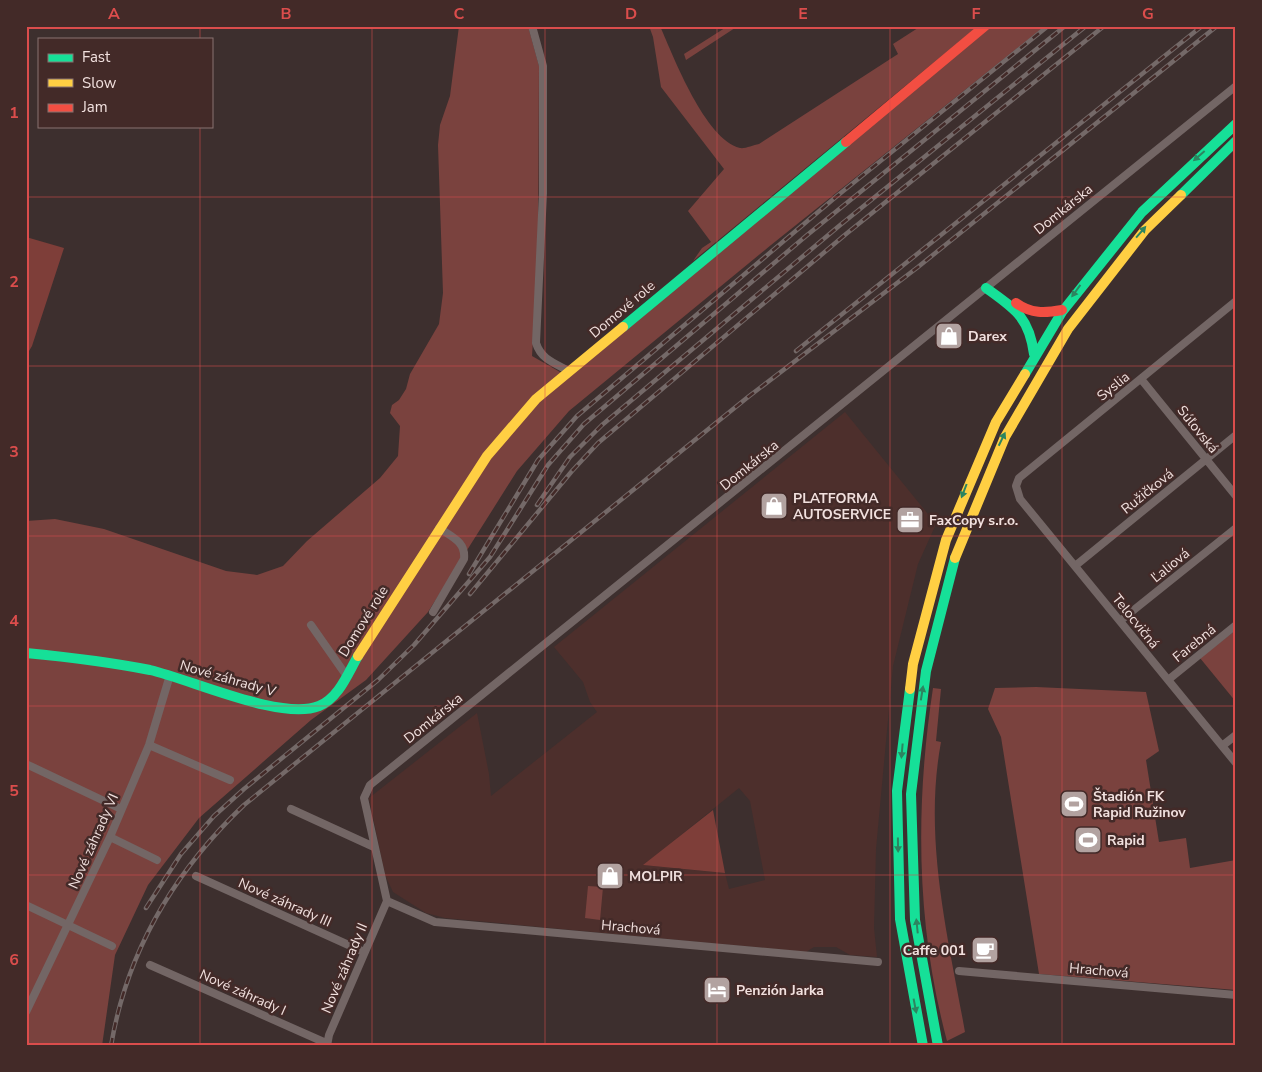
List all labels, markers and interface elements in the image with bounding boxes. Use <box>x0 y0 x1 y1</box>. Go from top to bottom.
text: A <box>108 3 120 25</box>
text: B <box>280 3 292 25</box>
text: C <box>454 3 465 25</box>
text: D <box>625 3 637 25</box>
text: E <box>798 3 808 25</box>
text: F <box>972 3 981 25</box>
text: G <box>1142 3 1154 25</box>
legend <box>38 38 212 128</box>
text: Fast <box>82 47 111 67</box>
text: Slow <box>82 73 117 93</box>
text: Jam <box>81 97 108 117</box>
text: 1 <box>9 102 19 124</box>
one-way arrow <box>1193 150 1205 162</box>
street label: Domkárska <box>1030 180 1097 239</box>
one-way arrow <box>1136 226 1147 239</box>
text: 2 <box>9 271 19 293</box>
street label: Domové role <box>585 276 659 342</box>
one-way arrow <box>1071 284 1081 298</box>
shop icon: Darex <box>934 321 964 351</box>
place label: Darex <box>968 327 1007 346</box>
street label: Syslia <box>1093 367 1134 405</box>
street label: Súľovská <box>1172 401 1223 457</box>
one-way arrow <box>999 432 1007 446</box>
street label: Domkárska <box>716 436 783 495</box>
text: 3 <box>9 441 19 463</box>
street label: Ružičková <box>1117 464 1178 518</box>
one-way arrow <box>960 484 967 499</box>
place label: PLATFORMA AUTOSERVICE <box>793 489 891 524</box>
shop icon: PLATFORMA AUTOSERVICE <box>759 491 789 521</box>
office icon: FaxCopy s.r.o. <box>895 505 925 535</box>
place label: FaxCopy s.r.o. <box>929 511 1018 530</box>
street label: Ľaliová <box>1147 544 1194 587</box>
street label: Domové role <box>334 582 393 660</box>
street label: Telocvičná <box>1108 590 1164 653</box>
text: 4 <box>9 610 19 632</box>
street label: Farebná <box>1169 620 1220 667</box>
street label: Nové záhrady V <box>178 656 278 701</box>
one-way arrow <box>919 684 927 700</box>
street label: Domkárska <box>400 689 467 748</box>
one-way arrow <box>898 743 906 759</box>
text: 5 <box>9 780 19 802</box>
place label: Štadión FK Rapid Ružinov <box>1093 787 1186 822</box>
sports icon: Štadión FK Rapid Ružinov <box>1059 789 1089 819</box>
street label: Nové záhrady VI <box>64 791 123 892</box>
sports icon: Rapid <box>1073 825 1103 855</box>
place label: Rapid <box>1107 831 1145 850</box>
one-way arrow <box>894 837 902 853</box>
shop icon: MOLPIR <box>595 861 625 891</box>
place label: MOLPIR <box>629 867 683 886</box>
street label: Nové záhrady III <box>235 873 334 931</box>
street label: Hrachová <box>600 915 661 940</box>
one-way arrow <box>913 918 921 934</box>
street label: Nové záhrady II <box>317 920 372 1016</box>
cafe icon: Caffe 001 <box>970 935 1000 965</box>
place label: Caffe 001 <box>903 941 966 960</box>
text: 6 <box>9 949 19 971</box>
street label: Hrachová <box>1068 958 1129 983</box>
street label: Nové záhrady I <box>197 965 289 1020</box>
hotel icon: Penzión Jarka <box>702 975 732 1005</box>
place label: Penzión Jarka <box>736 981 824 1000</box>
one-way arrow <box>911 999 919 1015</box>

